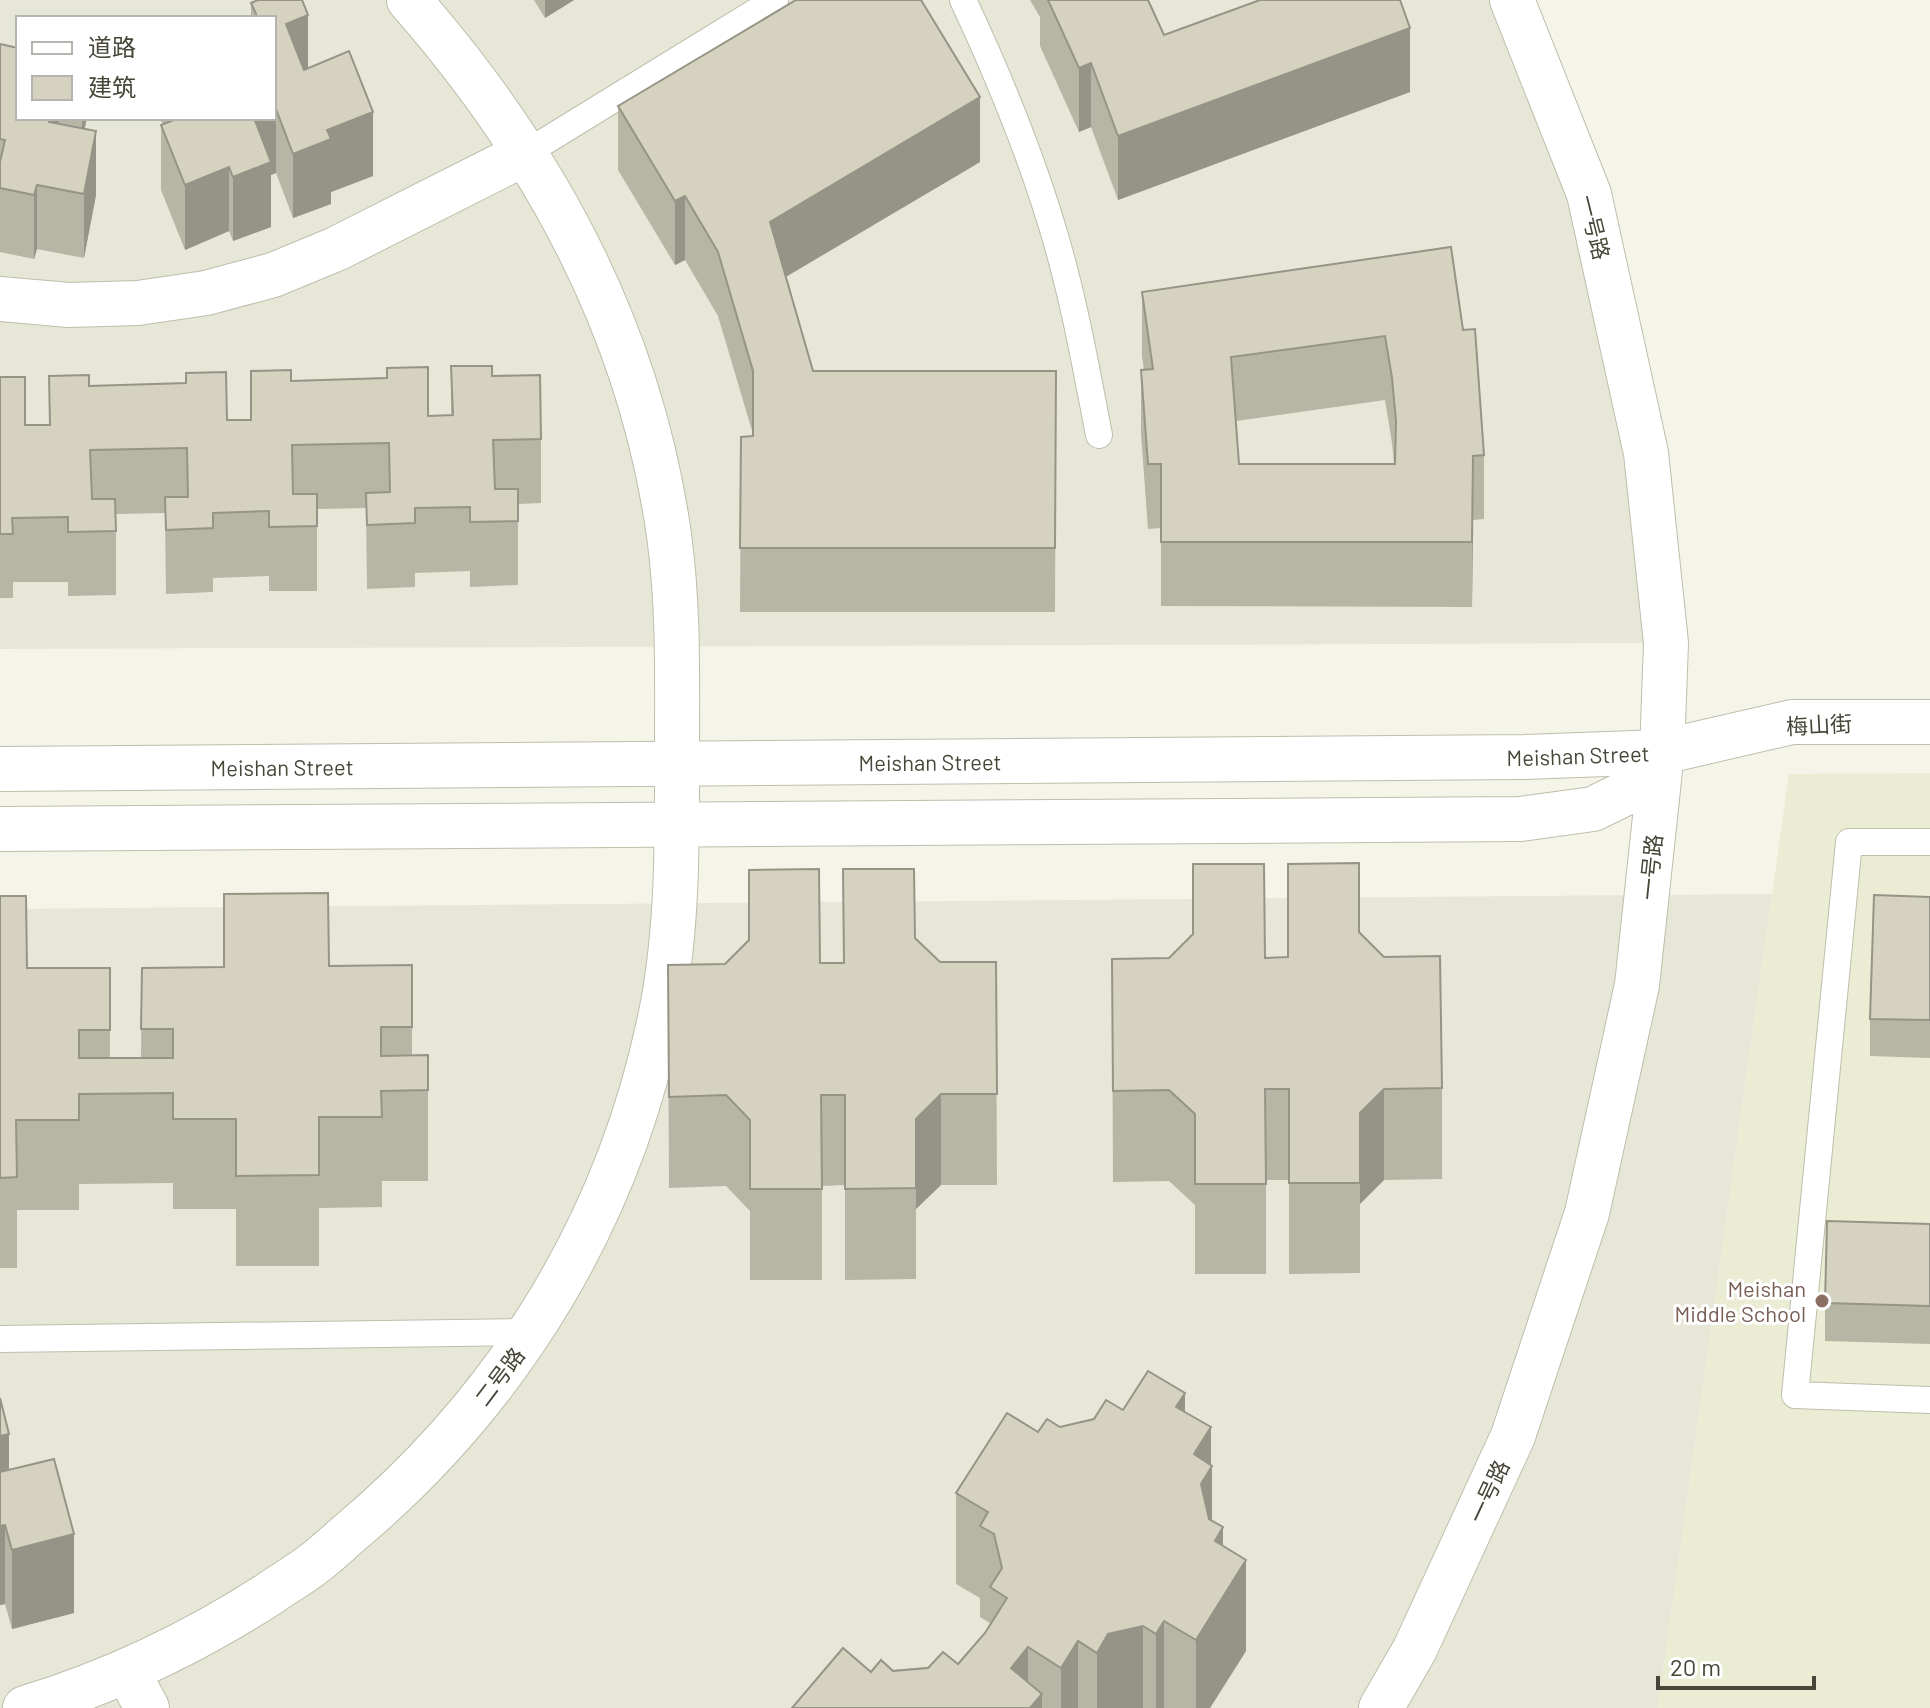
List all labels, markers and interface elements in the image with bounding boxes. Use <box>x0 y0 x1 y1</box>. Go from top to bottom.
legend <box>16 16 276 120</box>
text: 道路 <box>88 32 136 61</box>
text: 建筑 <box>88 72 136 101</box>
street label: 一号路 <box>1574 192 1616 262</box>
street label: 梅山街 <box>1785 709 1853 739</box>
street label: Meishan Street <box>1506 739 1650 770</box>
street label: Meishan Street <box>858 748 1002 775</box>
street label: Meishan Street <box>210 753 354 780</box>
street label: 一号路 <box>1634 833 1666 901</box>
place label: Meishan Middle School <box>1674 1275 1806 1326</box>
marker: Meishan Middle School <box>1813 1292 1831 1310</box>
street label: 二号路 <box>469 1342 529 1410</box>
street label: 一号路 <box>1462 1456 1514 1526</box>
scale bar <box>1658 1640 1814 1690</box>
text: 20 m <box>1670 1652 1721 1681</box>

